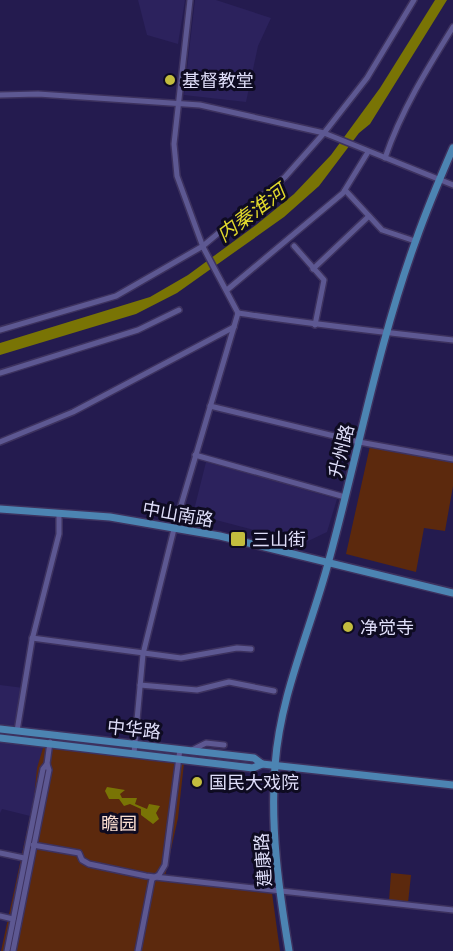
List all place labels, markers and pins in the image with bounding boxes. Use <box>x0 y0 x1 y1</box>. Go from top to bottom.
place label: 基督教堂 <box>182 70 254 91</box>
marker: 基督教堂 <box>163 73 177 87</box>
place label: 三山街 <box>252 529 306 550</box>
marker: 三山街 <box>229 530 247 548</box>
place label: 净觉寺 <box>360 617 414 638</box>
marker: 净觉寺 <box>341 620 355 634</box>
place label: 国民大戏院 <box>209 772 299 793</box>
marker: 国民大戏院 <box>190 775 204 789</box>

